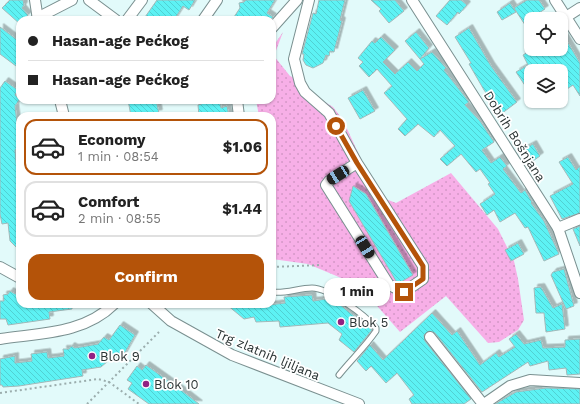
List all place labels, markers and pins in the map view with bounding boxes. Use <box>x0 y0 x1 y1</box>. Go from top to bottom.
place label: Blok 5 <box>349 315 388 330</box>
marker: Blok 5 <box>336 317 346 327</box>
place label: Blok 9 <box>100 349 140 364</box>
marker: Blok 9 <box>87 351 97 361</box>
place label: Blok 10 <box>154 377 199 392</box>
marker: Blok 10 <box>141 379 151 389</box>

